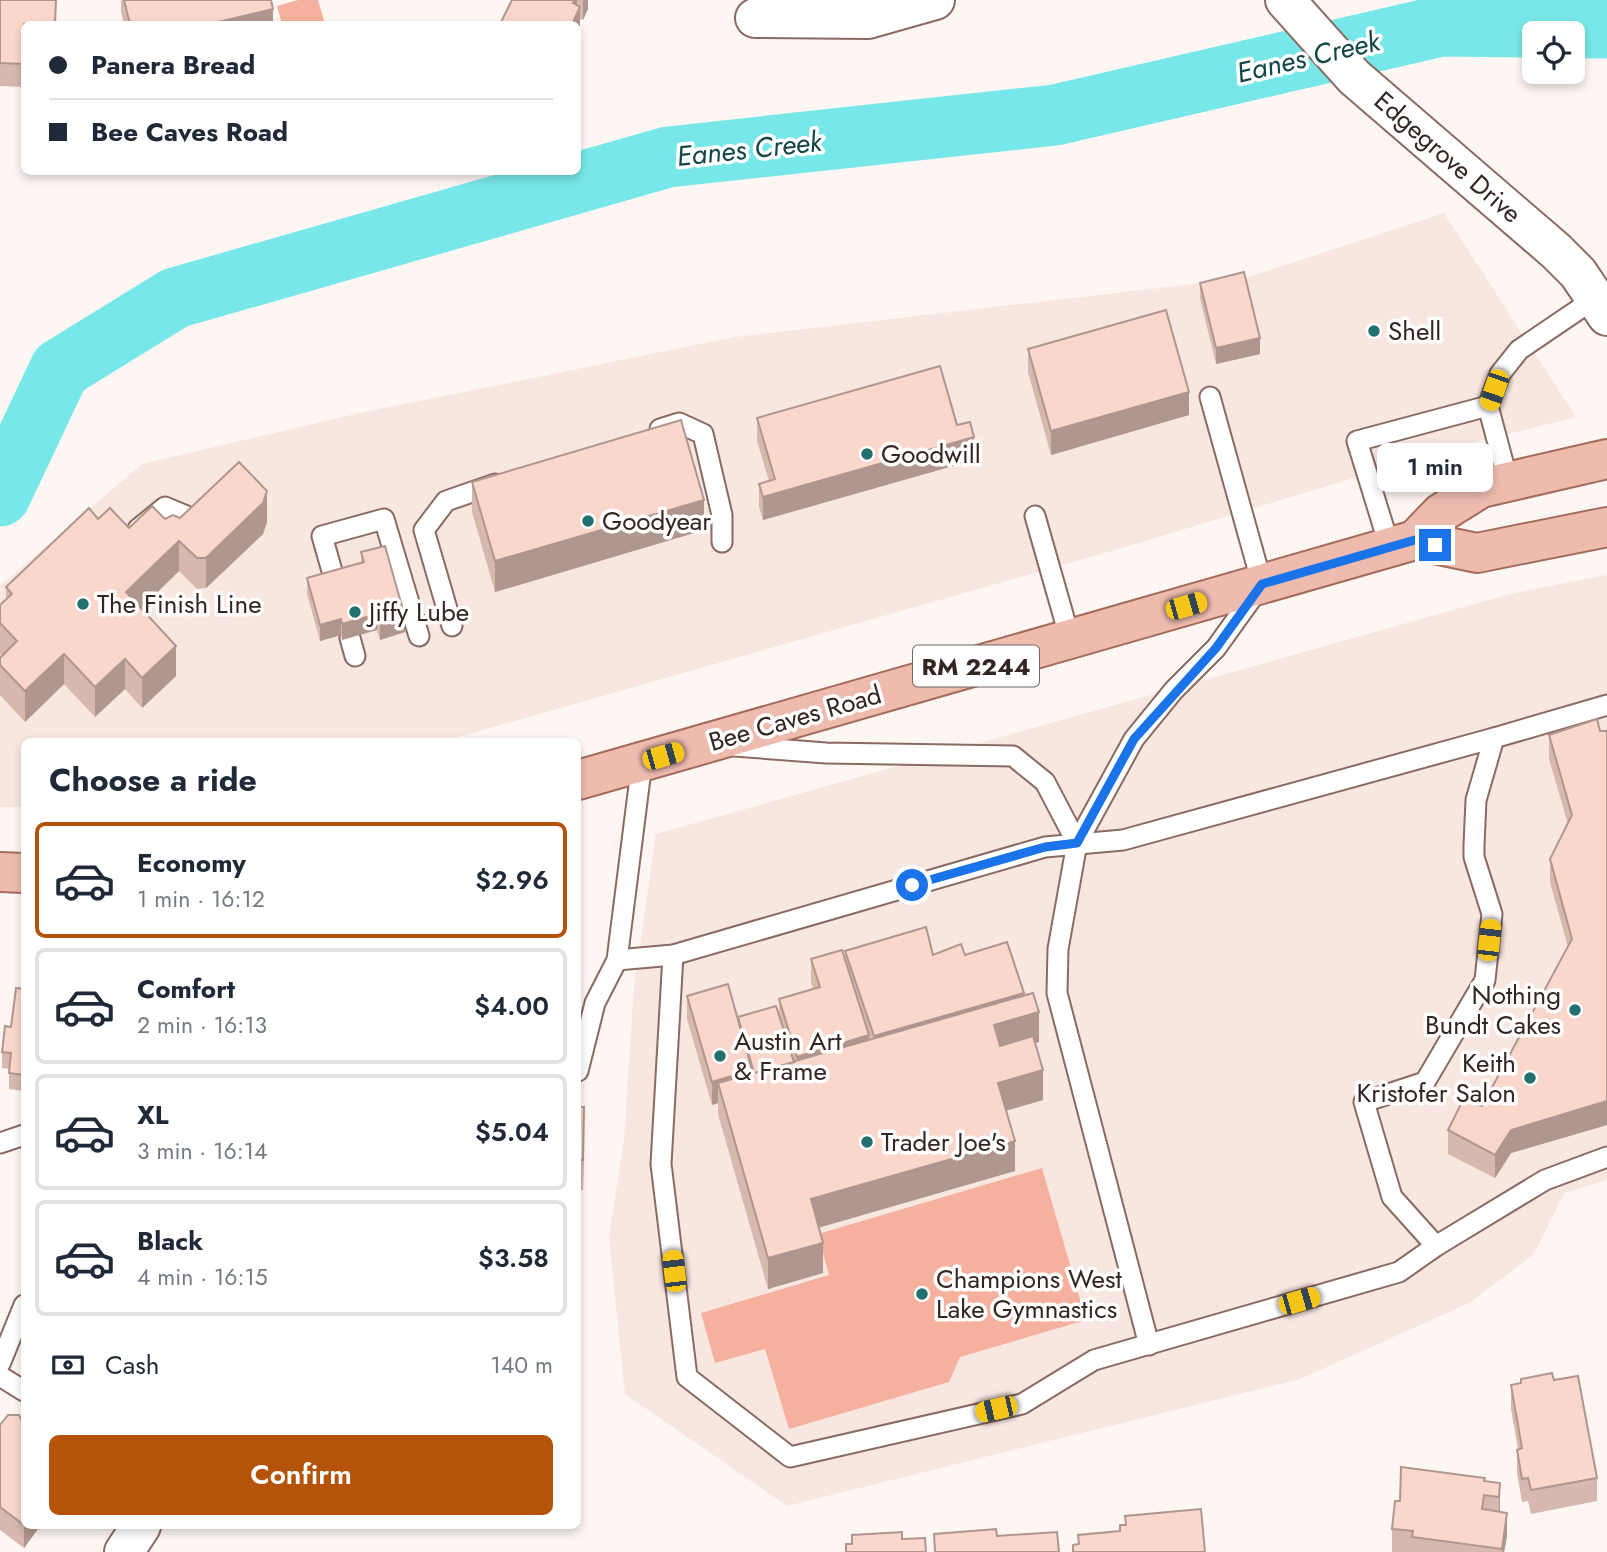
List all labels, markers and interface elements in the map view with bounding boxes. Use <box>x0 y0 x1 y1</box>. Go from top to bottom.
water label: Eanes Creek <box>1232 20 1385 93</box>
map controls <box>1522 21 1585 84</box>
button: locate <box>1522 21 1585 84</box>
text: Panera Bread <box>91 46 255 84</box>
street label: Edgegrove Drive <box>1366 82 1530 232</box>
text: Bee Caves Road <box>91 113 288 151</box>
water label: Eanes Creek <box>674 121 825 177</box>
place label: Shell <box>1388 312 1441 350</box>
marker: Shell <box>1366 323 1382 339</box>
car <box>1478 367 1511 413</box>
place label: Goodwill <box>881 435 981 473</box>
callout: 1 min <box>1377 444 1493 492</box>
marker: Goodwill <box>859 446 875 462</box>
text: 1 min <box>1407 450 1463 484</box>
place label: Goodyear <box>602 502 711 540</box>
marker: Goodyear <box>580 513 596 529</box>
route end <box>1419 529 1451 561</box>
place label: The Finish Line <box>97 585 262 623</box>
car <box>1163 590 1210 622</box>
place label: Jiffy Lube <box>366 593 469 631</box>
marker: The Finish Line <box>75 596 91 612</box>
marker: Jiffy Lube <box>347 604 363 620</box>
road number: RM 2244 <box>913 646 1039 686</box>
street label: Bee Caves Road <box>704 675 886 761</box>
car <box>640 740 687 772</box>
text: Choose a ride <box>49 757 257 803</box>
text: Economy <box>137 844 246 882</box>
icon: car <box>53 849 116 912</box>
text: $2.96 <box>475 861 549 899</box>
route start <box>896 869 928 901</box>
text: 1 min · 16:12 <box>137 882 265 916</box>
car <box>1477 918 1502 962</box>
text: Comfort <box>137 970 235 1008</box>
icon: car <box>53 975 116 1038</box>
place label: Nothing Bundt Cakes <box>1425 976 1561 1044</box>
text: $4.00 <box>474 987 549 1025</box>
marker: Nothing Bundt Cakes <box>1567 1002 1583 1018</box>
text: 2 min · 16:13 <box>137 1008 267 1042</box>
place label: Austin Art & Frame <box>734 1022 842 1090</box>
place label: Keith Kristofer Salon <box>1357 1044 1516 1112</box>
marker: Austin Art & Frame <box>712 1048 728 1064</box>
marker: Keith Kristofer Salon <box>1522 1070 1538 1086</box>
text: XL <box>137 1096 169 1134</box>
icon: car <box>53 1101 116 1164</box>
text: $5.04 <box>475 1113 549 1151</box>
place label: Trader Joe's <box>881 1123 1006 1161</box>
text: 3 min · 16:14 <box>137 1134 267 1168</box>
marker: Trader Joe's <box>859 1134 875 1150</box>
text: Black <box>137 1222 203 1260</box>
icon: car <box>53 1227 116 1290</box>
text: $3.58 <box>478 1239 549 1277</box>
car <box>662 1249 687 1293</box>
text: 4 min · 16:15 <box>137 1260 268 1294</box>
place label: Champions West Lake Gymnastics <box>936 1260 1122 1328</box>
car <box>1276 1285 1323 1317</box>
marker: Champions West Lake Gymnastics <box>914 1286 930 1302</box>
icon: cash <box>49 1346 87 1384</box>
text: Cash <box>105 1346 159 1384</box>
text: 140 m <box>491 1348 553 1382</box>
car <box>974 1394 1019 1424</box>
button: Confirm <box>49 1435 553 1515</box>

